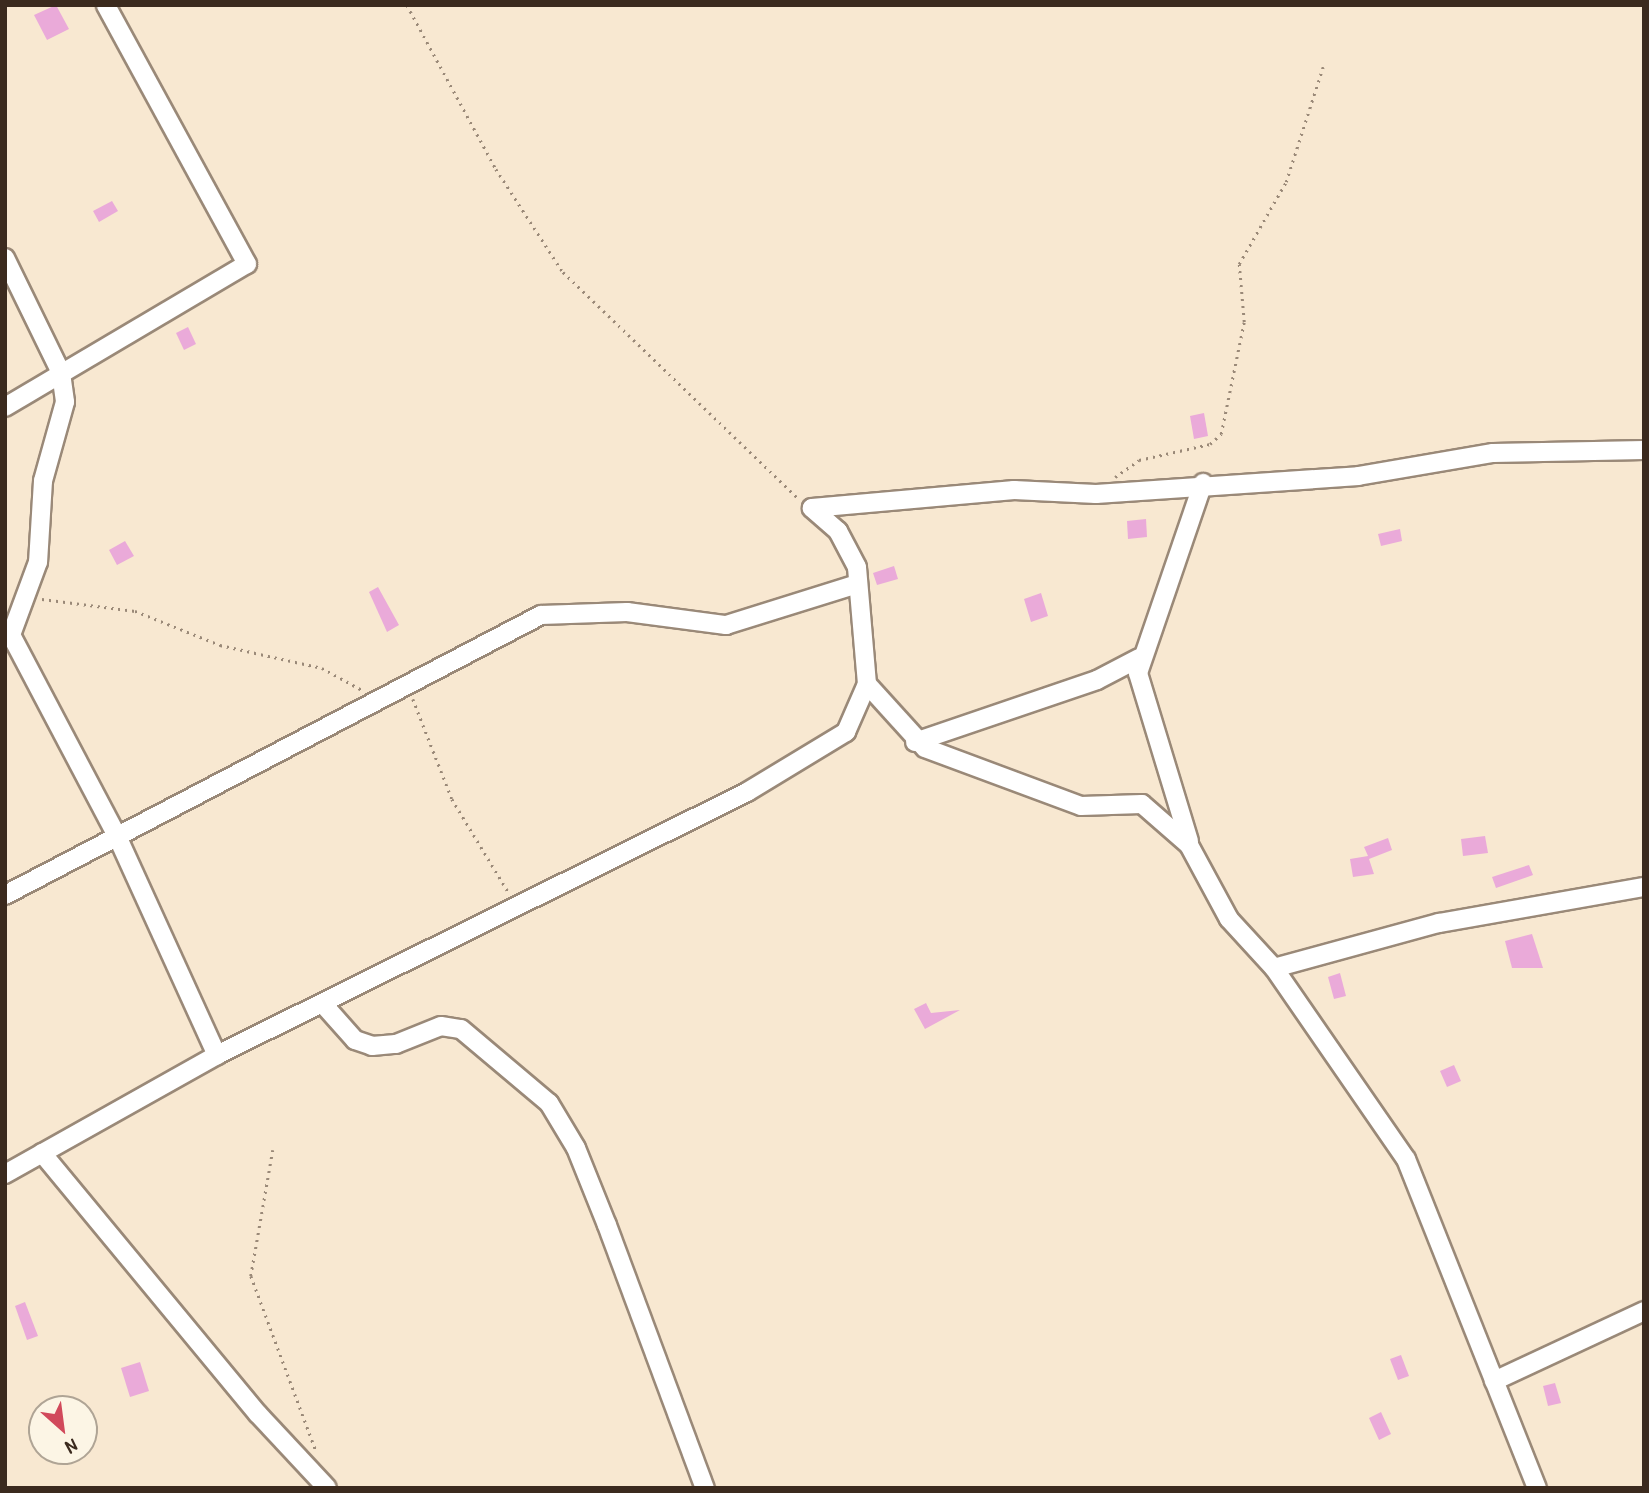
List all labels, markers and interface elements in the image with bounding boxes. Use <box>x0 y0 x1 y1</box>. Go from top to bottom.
north arrow <box>28 1395 98 1465</box>
text: N <box>61 1433 82 1461</box>

